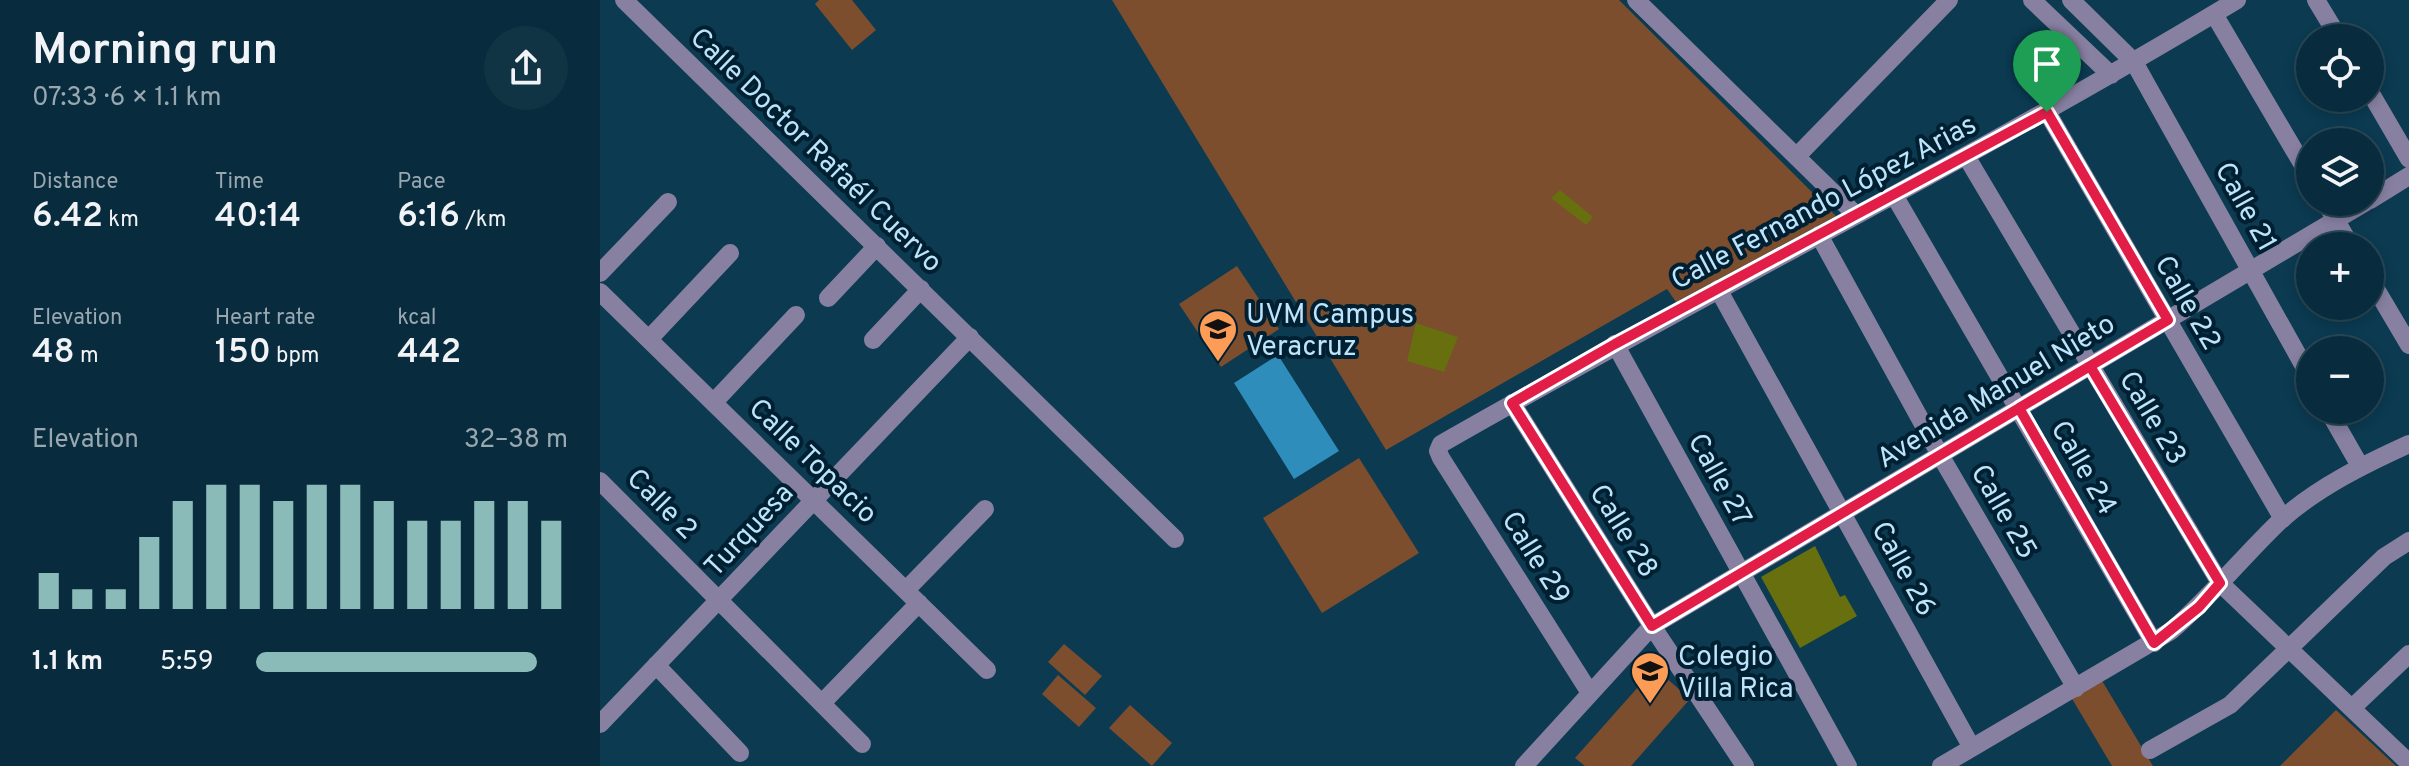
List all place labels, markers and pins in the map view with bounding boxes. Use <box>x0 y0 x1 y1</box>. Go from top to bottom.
pin <box>2013 30 2081 112</box>
place label: UVM Campus Veracruz <box>1246 298 1414 366</box>
school or university icon: UVM Campus Veracruz <box>1197 308 1239 363</box>
place label: Colegio Villa Rica <box>1678 640 1794 708</box>
school or university icon: Colegio Villa Rica <box>1629 650 1671 705</box>

